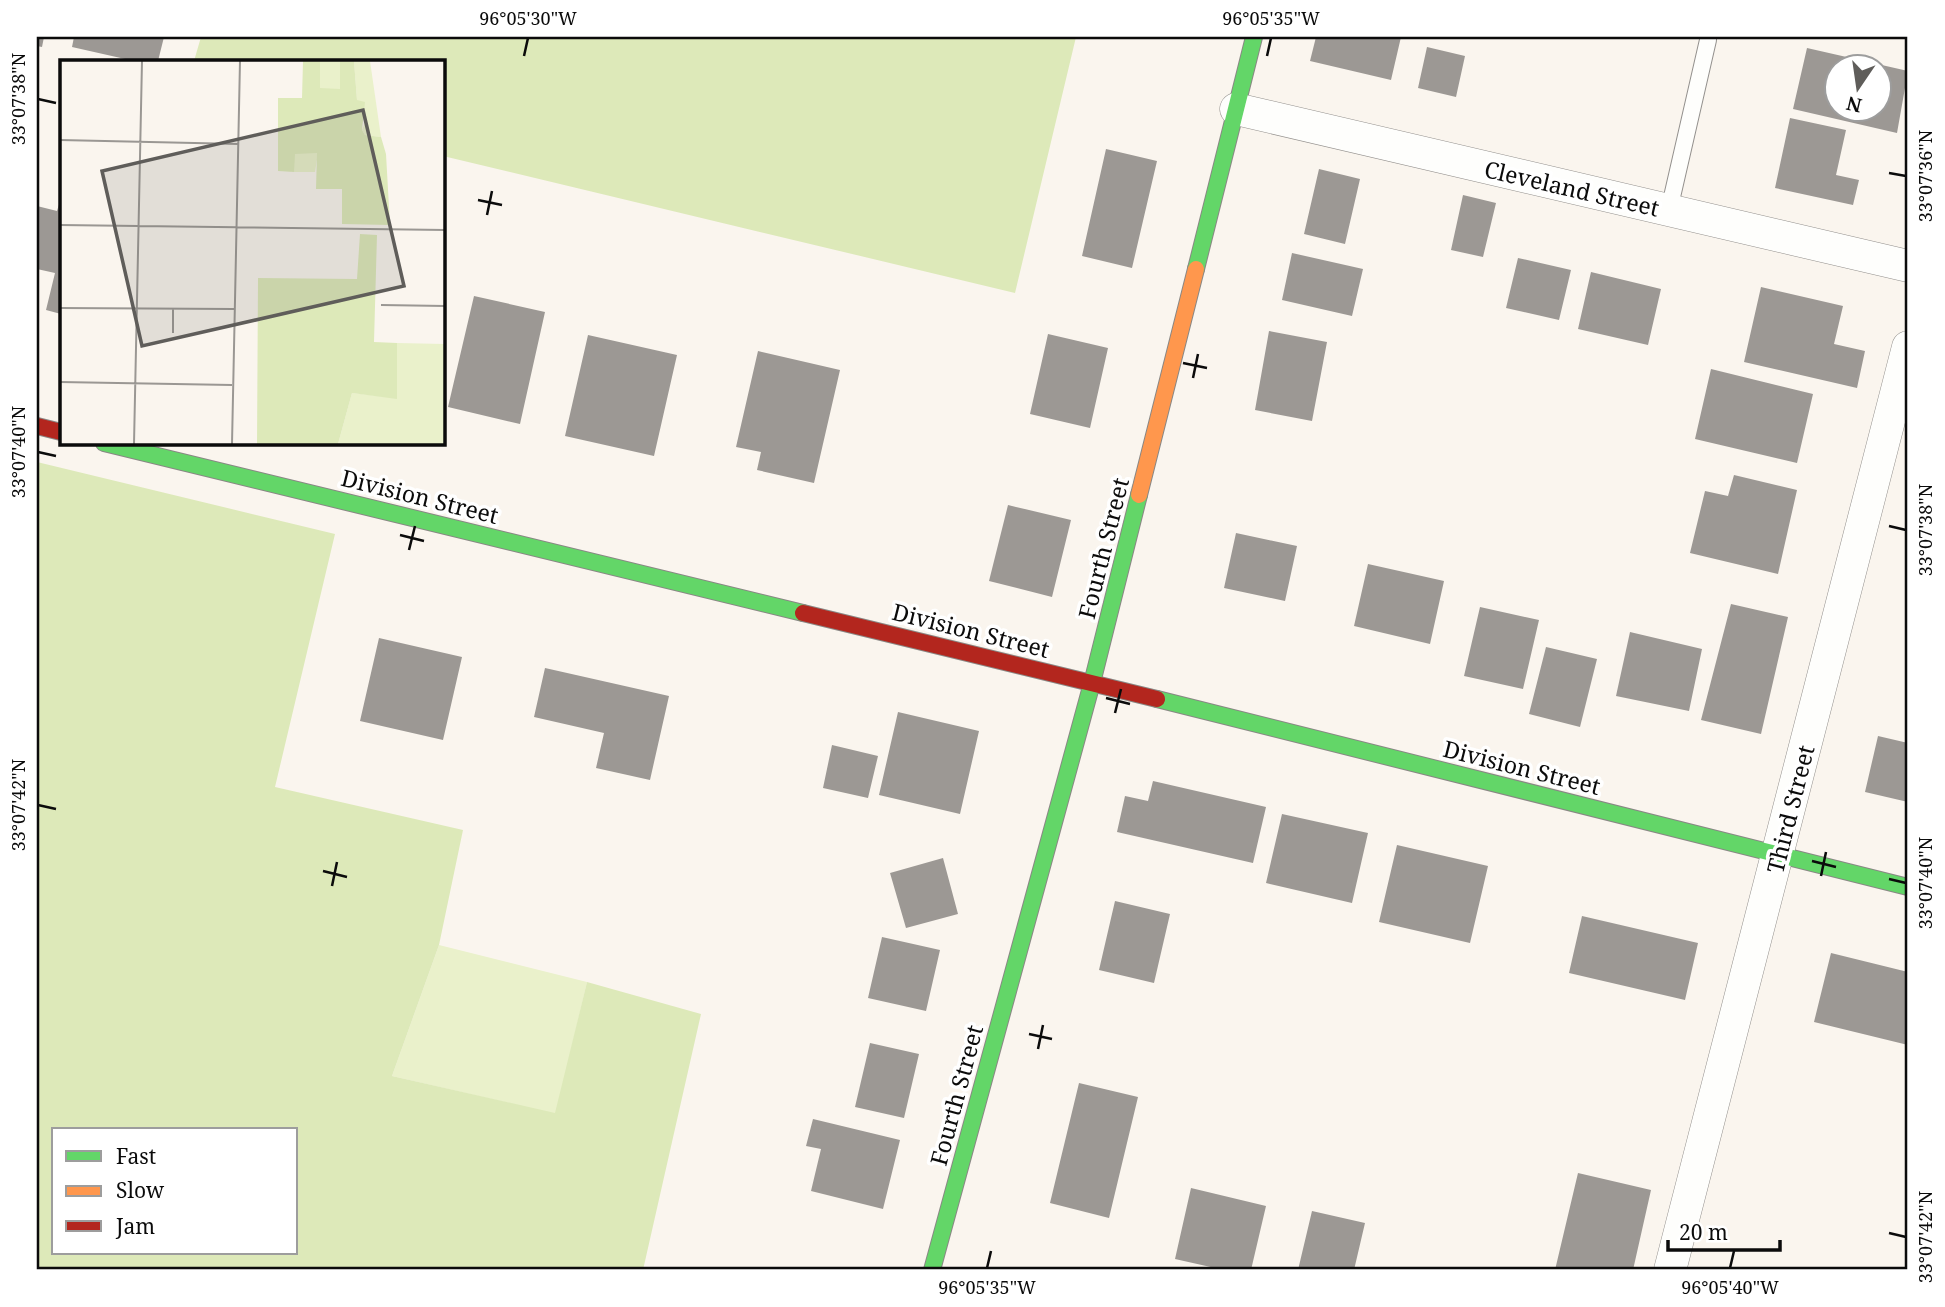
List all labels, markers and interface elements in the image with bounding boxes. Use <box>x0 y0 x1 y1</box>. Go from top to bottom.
text: 96°05'30"W <box>479 6 577 30</box>
text: 96°05'35"W <box>1222 6 1320 30</box>
text: 33°07'38"N <box>6 52 30 145</box>
north arrow <box>1822 52 1892 122</box>
inset map <box>60 60 444 444</box>
text: N <box>1844 90 1864 119</box>
text: 33°07'36"N <box>1913 129 1937 222</box>
street label: Cleveland Street <box>1482 152 1662 224</box>
text: 33°07'40"N <box>6 405 30 498</box>
street label: Division Street <box>338 461 502 531</box>
street label: Fourth Street <box>1070 474 1136 622</box>
text: 33°07'38"N <box>1913 483 1937 576</box>
street label: Division Street <box>889 595 1053 665</box>
street label: Division Street <box>1440 732 1604 802</box>
street label: Third Street <box>1759 741 1821 877</box>
text: 33°07'42"N <box>6 758 30 851</box>
text: 33°07'40"N <box>1913 836 1937 929</box>
street label: Fourth Street <box>922 1021 990 1169</box>
legend <box>52 1128 298 1254</box>
text: Fast <box>116 1142 156 1170</box>
text: Slow <box>116 1176 165 1204</box>
text: 33°07'42"N <box>1913 1190 1937 1283</box>
scale bar <box>1668 1209 1780 1253</box>
text: Jam <box>115 1212 155 1240</box>
text: 20 m <box>1679 1218 1728 1246</box>
text: 96°05'35"W <box>938 1275 1036 1299</box>
text: 96°05'40"W <box>1681 1275 1779 1299</box>

